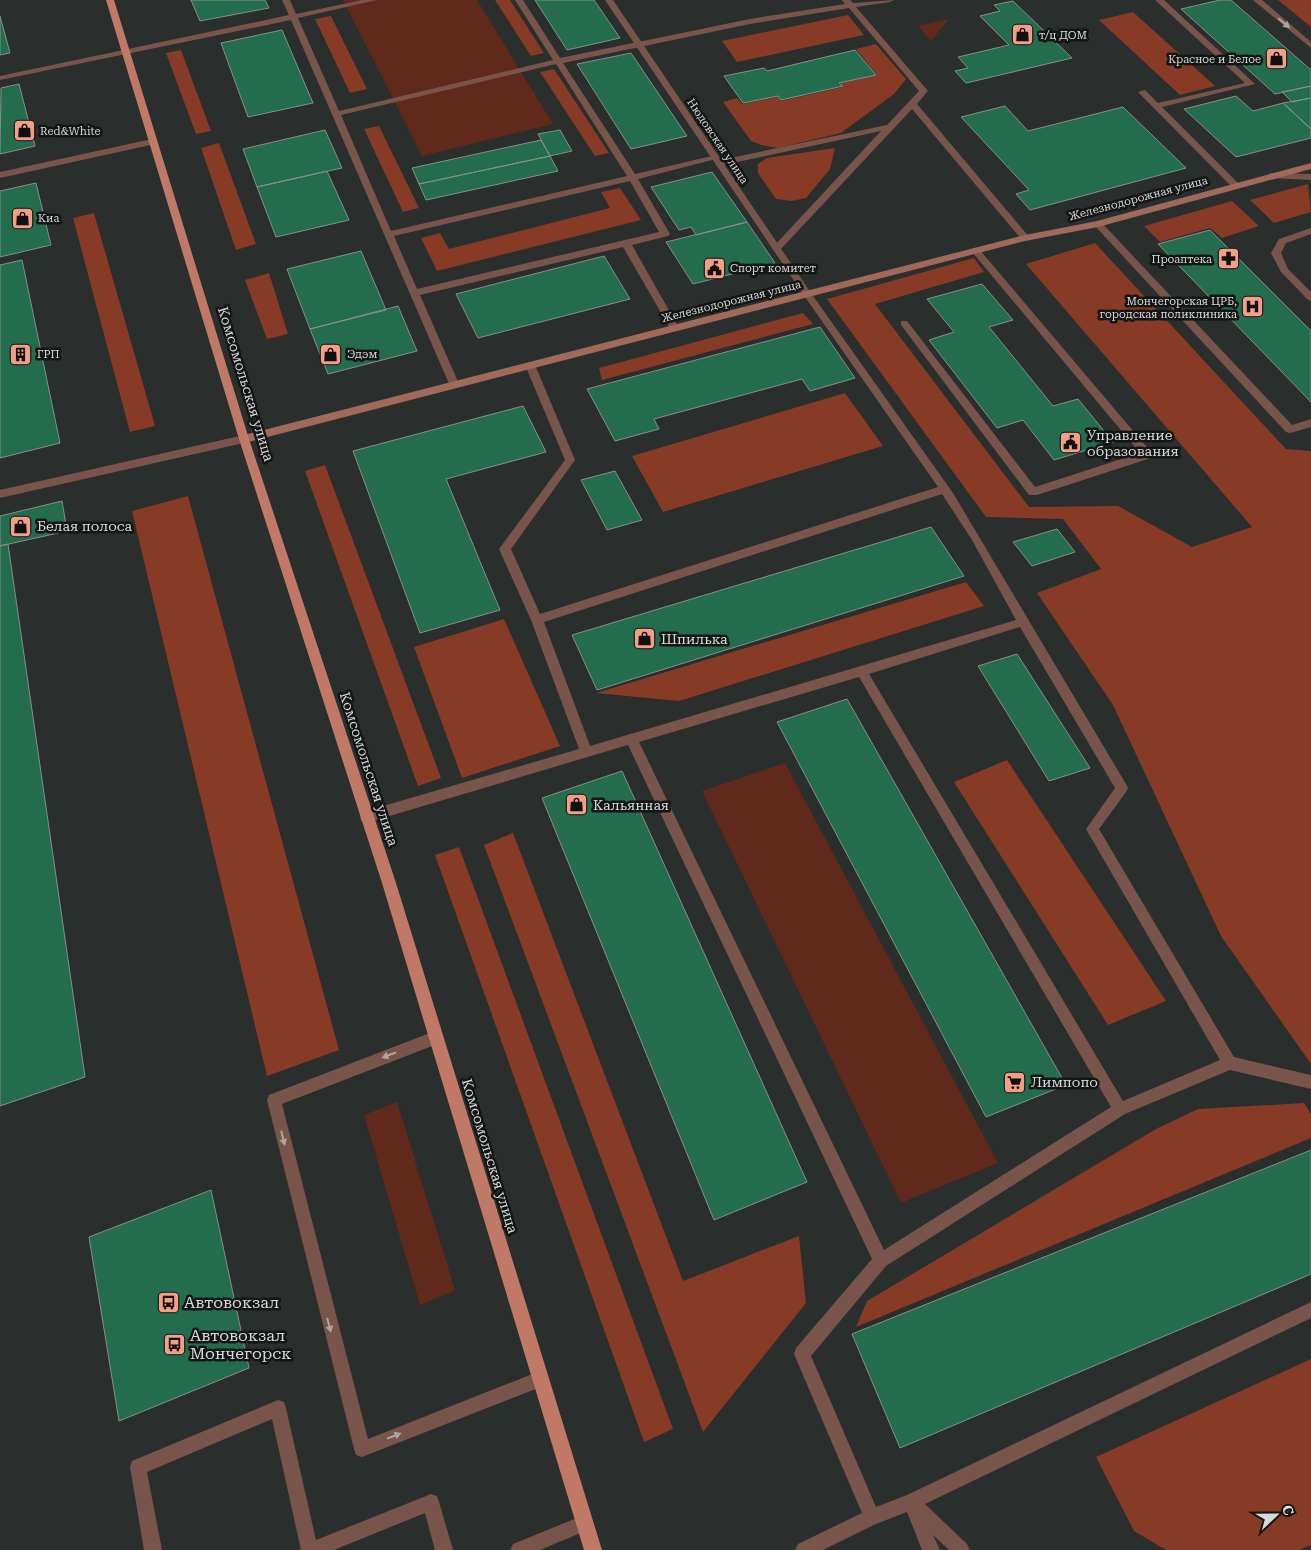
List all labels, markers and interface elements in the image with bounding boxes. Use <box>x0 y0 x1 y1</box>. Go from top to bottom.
one-way arrow <box>1277 17 1290 28</box>
shop icon: т/ц ДОМ <box>1011 23 1035 47</box>
place label: т/ц ДОМ <box>1039 29 1087 42</box>
shop icon: Красное и Белое <box>1265 47 1289 71</box>
place label: Красное и Белое <box>1168 53 1261 66</box>
street label: Нюдовская улица <box>684 96 751 186</box>
shop icon: Red&White <box>12 119 36 143</box>
place label: Red&White <box>40 125 100 138</box>
street label: Железнодорожная улица <box>1067 174 1209 223</box>
shop icon: Киа <box>10 206 34 230</box>
place label: Киа <box>38 212 59 225</box>
pharmacy icon: Проаптека <box>1216 247 1240 271</box>
place label: Проаптека <box>1151 253 1212 266</box>
public building icon: Спорт комитет <box>702 256 726 280</box>
place label: Спорт комитет <box>730 262 816 275</box>
street label: Железнодорожная улица <box>660 278 802 325</box>
place label: Мончегорская ЦРБ, городская поликлиника <box>1100 295 1237 321</box>
hospital icon: Мончегорская ЦРБ, городская поликлиника <box>1241 295 1265 319</box>
street label: Комсомольская улица <box>215 305 277 464</box>
building icon: ГРП <box>9 342 33 366</box>
shop icon: Эдэм <box>319 342 343 366</box>
place label: ГРП <box>37 348 60 361</box>
place label: Эдэм <box>347 348 377 361</box>
place label: Управление образования <box>1087 427 1179 459</box>
public building icon: Управление образования <box>1059 431 1083 455</box>
shop icon: Белая полоса <box>9 514 33 538</box>
place label: Белая полоса <box>37 518 133 534</box>
shop icon: Шпилька <box>633 627 657 651</box>
place label: Шпилька <box>661 631 728 647</box>
street label: Комсомольская улица <box>337 690 402 848</box>
shop icon: Кальянная <box>565 793 589 817</box>
place label: Кальянная <box>593 797 669 813</box>
one-way arrow <box>381 1051 396 1059</box>
supermarket icon: Лимпопо <box>1003 1070 1027 1094</box>
place label: Лимпопо <box>1031 1074 1098 1090</box>
street label: Комсомольская улица <box>459 1077 521 1236</box>
one-way arrow <box>279 1130 287 1145</box>
bus stop icon: Автовокзал <box>156 1290 180 1314</box>
place label: Автовокзал <box>184 1293 279 1312</box>
one-way arrow <box>326 1317 334 1332</box>
place label: Автовокзал Мончегорск <box>190 1326 291 1363</box>
bus stop icon: Автовокзал Мончегорск <box>162 1332 186 1356</box>
one-way arrow <box>387 1432 402 1440</box>
north arrow <box>1251 1490 1301 1540</box>
text: С <box>1279 1503 1297 1518</box>

